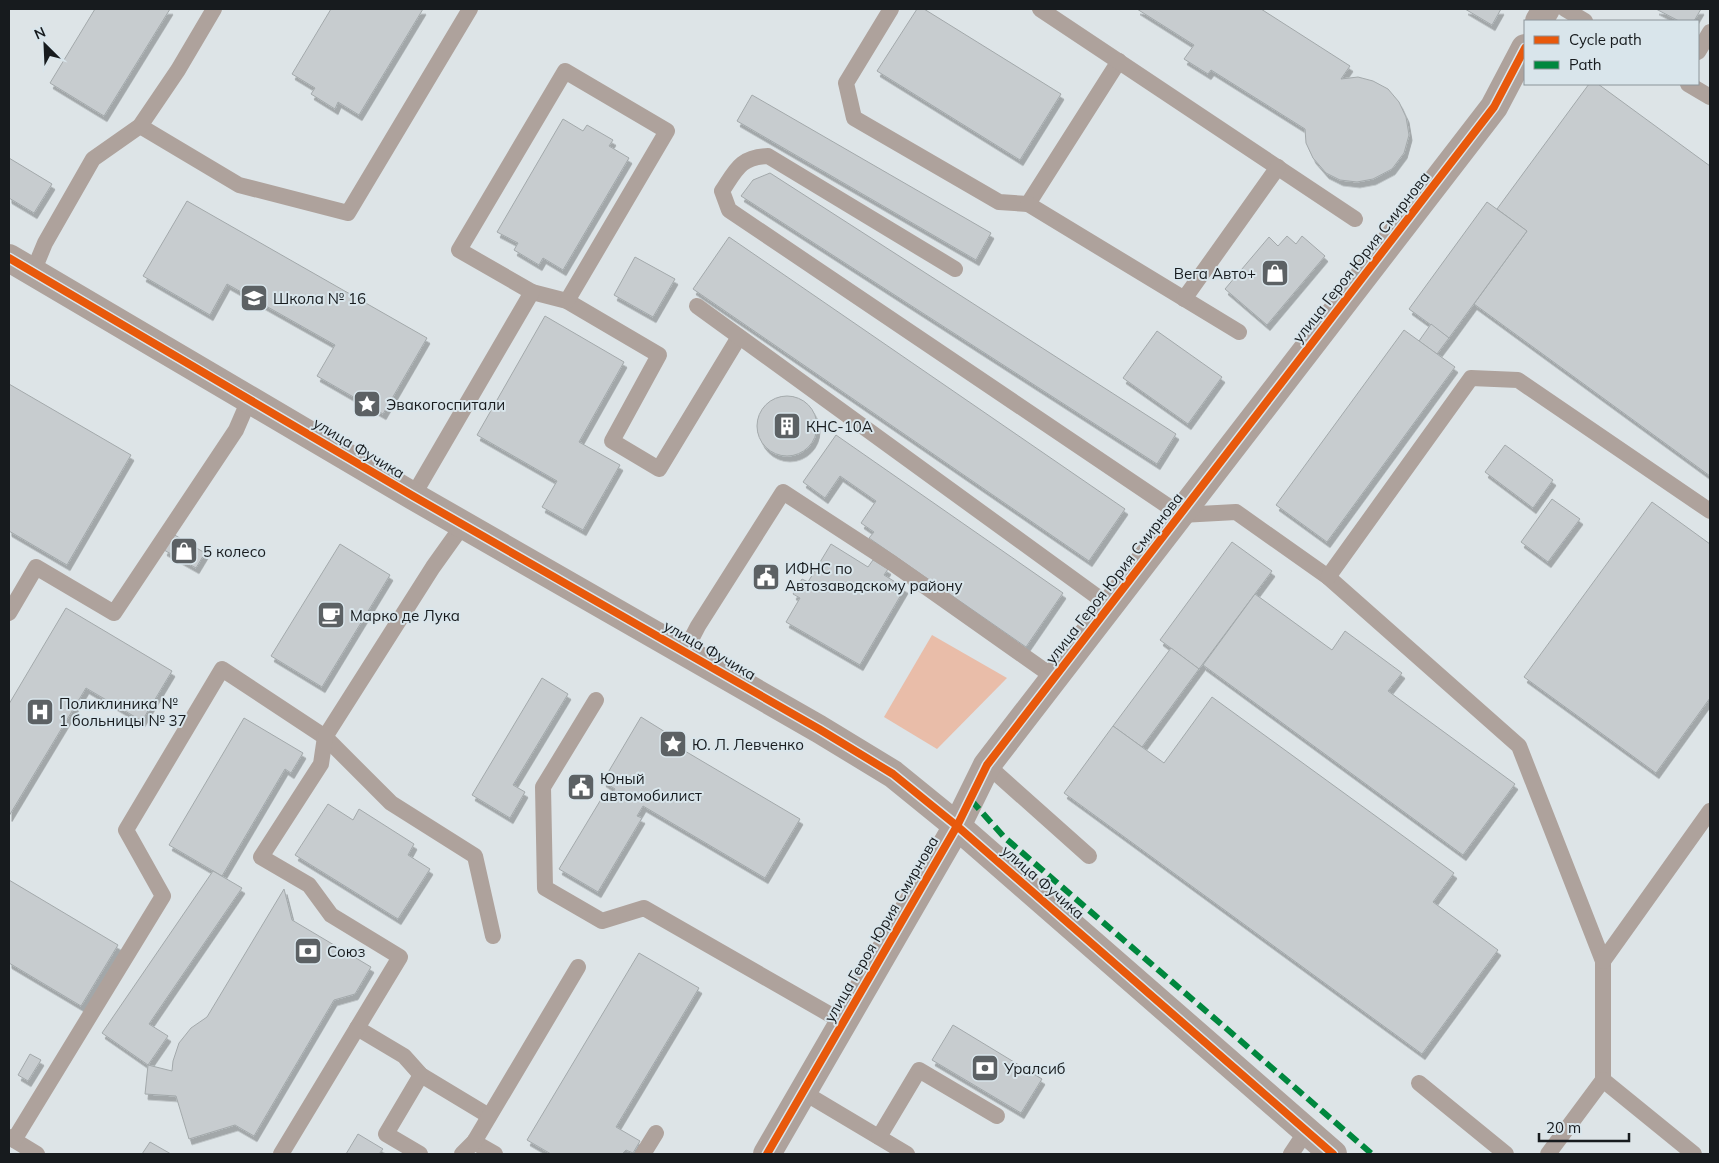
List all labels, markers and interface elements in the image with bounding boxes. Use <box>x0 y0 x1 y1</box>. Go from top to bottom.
north arrow <box>20 20 70 70</box>
legend <box>1524 20 1699 85</box>
text: N <box>31 23 48 43</box>
text: Cycle path <box>1569 30 1642 49</box>
text: Path <box>1569 55 1601 74</box>
street label: улица Героя Юрия Смирнова <box>1288 168 1434 346</box>
shop icon: Вега Авто+ <box>1260 258 1290 288</box>
place label: Вега Авто+ <box>1174 264 1256 283</box>
school or university icon: Школа № 16 <box>239 283 269 313</box>
place label: Школа № 16 <box>273 289 366 308</box>
place icon: Эвакогоспитали <box>352 389 382 419</box>
place label: Эвакогоспитали <box>386 395 505 414</box>
building icon: КНС-10А <box>772 411 802 441</box>
street label: улица Фучика <box>310 413 408 483</box>
place label: КНС-10А <box>806 417 873 436</box>
street label: улица Героя Юрия Смирнова <box>1041 489 1187 667</box>
shop icon: 5 колесо <box>169 536 199 566</box>
place label: 5 колесо <box>203 542 266 561</box>
place label: ИФНС по Автозаводскому району <box>785 559 963 595</box>
public building icon: ИФНС по Автозаводскому району <box>751 562 781 592</box>
cafe icon: Марко де Лука <box>316 600 346 630</box>
place label: Марко де Лука <box>350 606 460 625</box>
street label: улица Фучика <box>660 616 760 684</box>
place label: Поликлиника № 1 больницы № 37 <box>59 694 187 730</box>
hospital icon: Поликлиника № 1 больницы № 37 <box>25 697 55 727</box>
place icon: Ю. Л. Левченко <box>658 729 688 759</box>
place label: Ю. Л. Левченко <box>692 735 804 754</box>
place label: Юный автомобилист <box>600 769 702 805</box>
public building icon: Юный автомобилист <box>566 772 596 802</box>
street label: улица Героя Юрия Смирнова <box>820 832 942 1026</box>
street label: улица Фучика <box>998 841 1088 923</box>
bank icon: Союз <box>293 936 323 966</box>
place label: Союз <box>327 942 365 961</box>
bank icon: Уралсиб <box>970 1053 1000 1083</box>
place label: Уралсиб <box>1003 1059 1066 1078</box>
scale bar <box>1539 1110 1629 1142</box>
text: 20 m <box>1546 1118 1581 1137</box>

